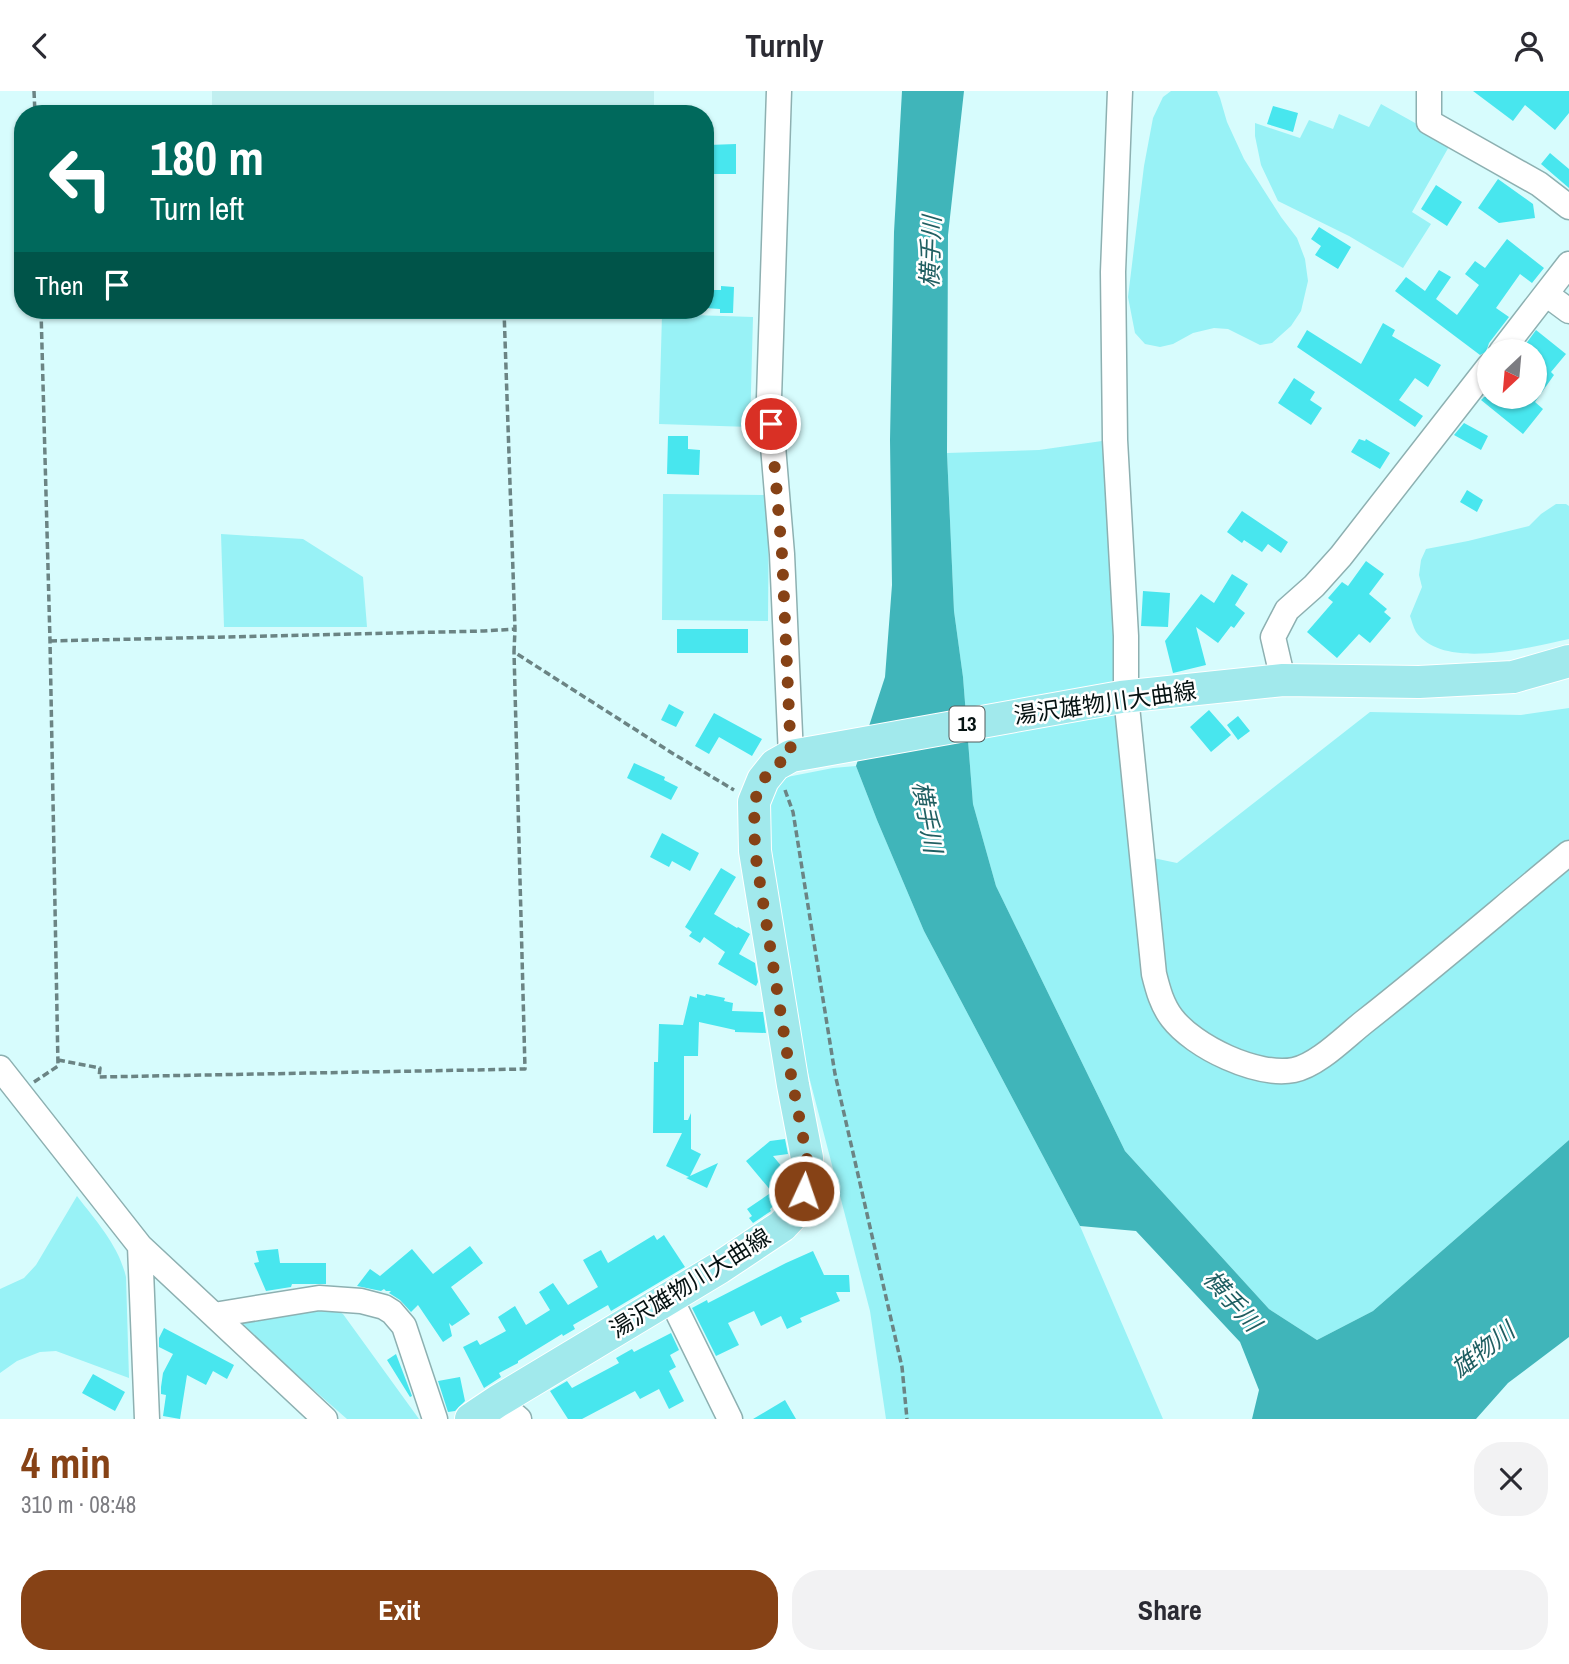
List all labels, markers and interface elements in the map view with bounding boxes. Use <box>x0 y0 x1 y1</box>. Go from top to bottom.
text: Turnly <box>745 24 824 67</box>
icon: back <box>21 27 59 65</box>
icon: person <box>1510 27 1548 65</box>
text: 180 m <box>150 124 264 190</box>
icon: left <box>35 133 126 224</box>
text: Turn left <box>150 187 244 230</box>
water label: 横手川 <box>913 212 947 289</box>
icon: arrive <box>98 266 136 304</box>
text: Then <box>35 268 84 303</box>
north arrow <box>1477 339 1547 409</box>
map controls <box>1477 339 1547 409</box>
pin <box>741 394 801 454</box>
icon: arrive <box>752 405 790 443</box>
street label: 湯沢雄物川大曲線 <box>1012 674 1198 731</box>
road number: 13 <box>950 707 984 741</box>
water label: 横手川 <box>906 779 951 858</box>
position arrow <box>767 1154 841 1228</box>
street label: 湯沢雄物川大曲線 <box>604 1221 776 1344</box>
water label: 横手川 <box>1197 1263 1271 1340</box>
water label: 雄物川 <box>1444 1313 1523 1384</box>
text: 4 min <box>21 1435 111 1491</box>
button: close <box>1474 1442 1548 1516</box>
text: 310 m · 08:48 <box>21 1489 136 1520</box>
button: Exit <box>21 1570 778 1650</box>
button: Share <box>792 1570 1548 1650</box>

